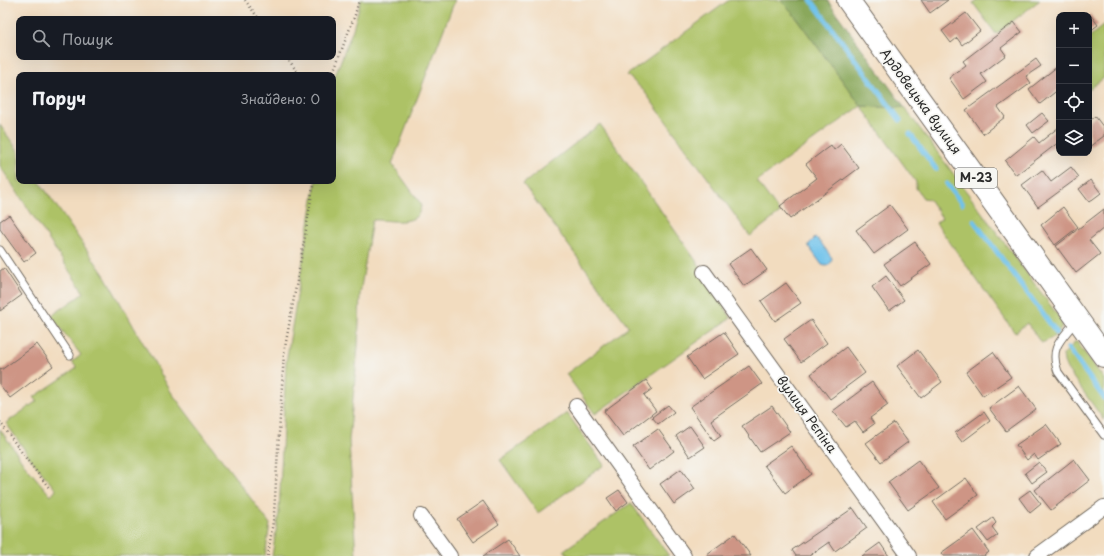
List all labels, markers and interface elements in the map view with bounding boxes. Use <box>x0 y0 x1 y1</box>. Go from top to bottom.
map controls <box>1056 12 1092 156</box>
button: + <box>1056 12 1092 48</box>
search box <box>16 16 336 60</box>
icon: search <box>30 27 52 49</box>
text: Пошук <box>62 27 113 50</box>
street label: Ардовецька вулиця <box>876 44 966 158</box>
button: − <box>1056 48 1092 84</box>
button: locate <box>1056 84 1092 120</box>
text: Поруч <box>32 85 86 111</box>
text: Знайдено: 0 <box>241 89 320 108</box>
button: layers <box>1056 120 1092 156</box>
road number: М-23 <box>955 168 997 188</box>
street label: вулиця Рєпіна <box>773 371 843 457</box>

